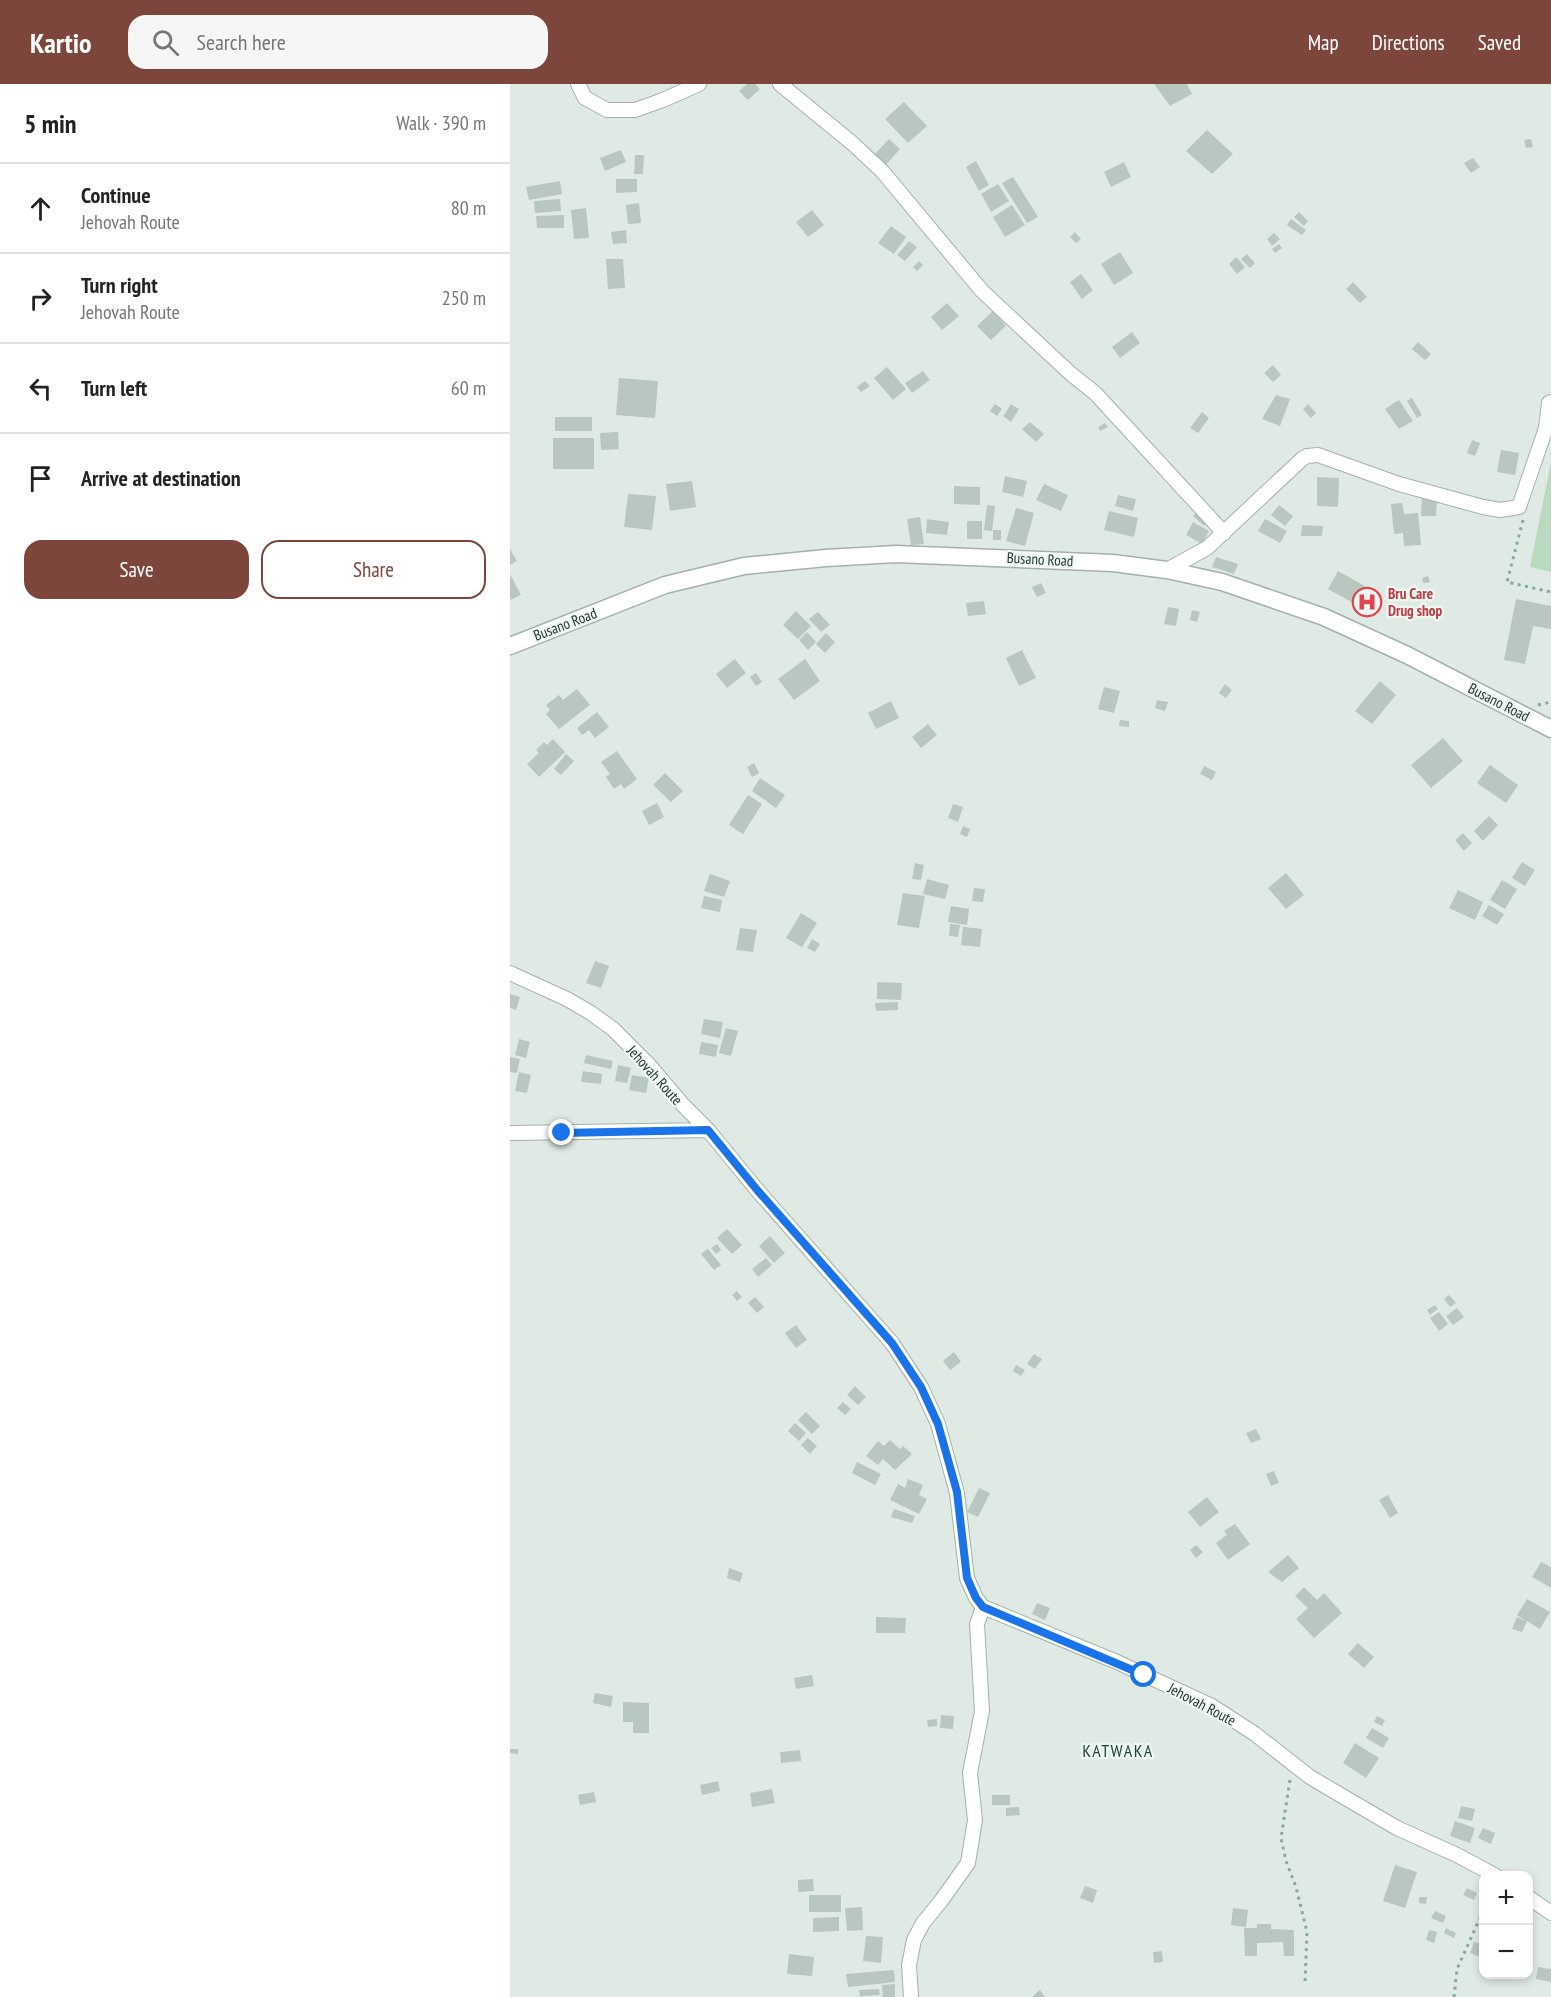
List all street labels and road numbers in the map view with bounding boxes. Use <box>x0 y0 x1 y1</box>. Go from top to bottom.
street label: Busano Road <box>1006 548 1074 570</box>
street label: Busano Road <box>531 603 599 645</box>
street label: Busano Road <box>1465 678 1533 726</box>
street label: Jehovah Route <box>622 1040 687 1109</box>
street label: Jehovah Route <box>1164 1678 1239 1730</box>

